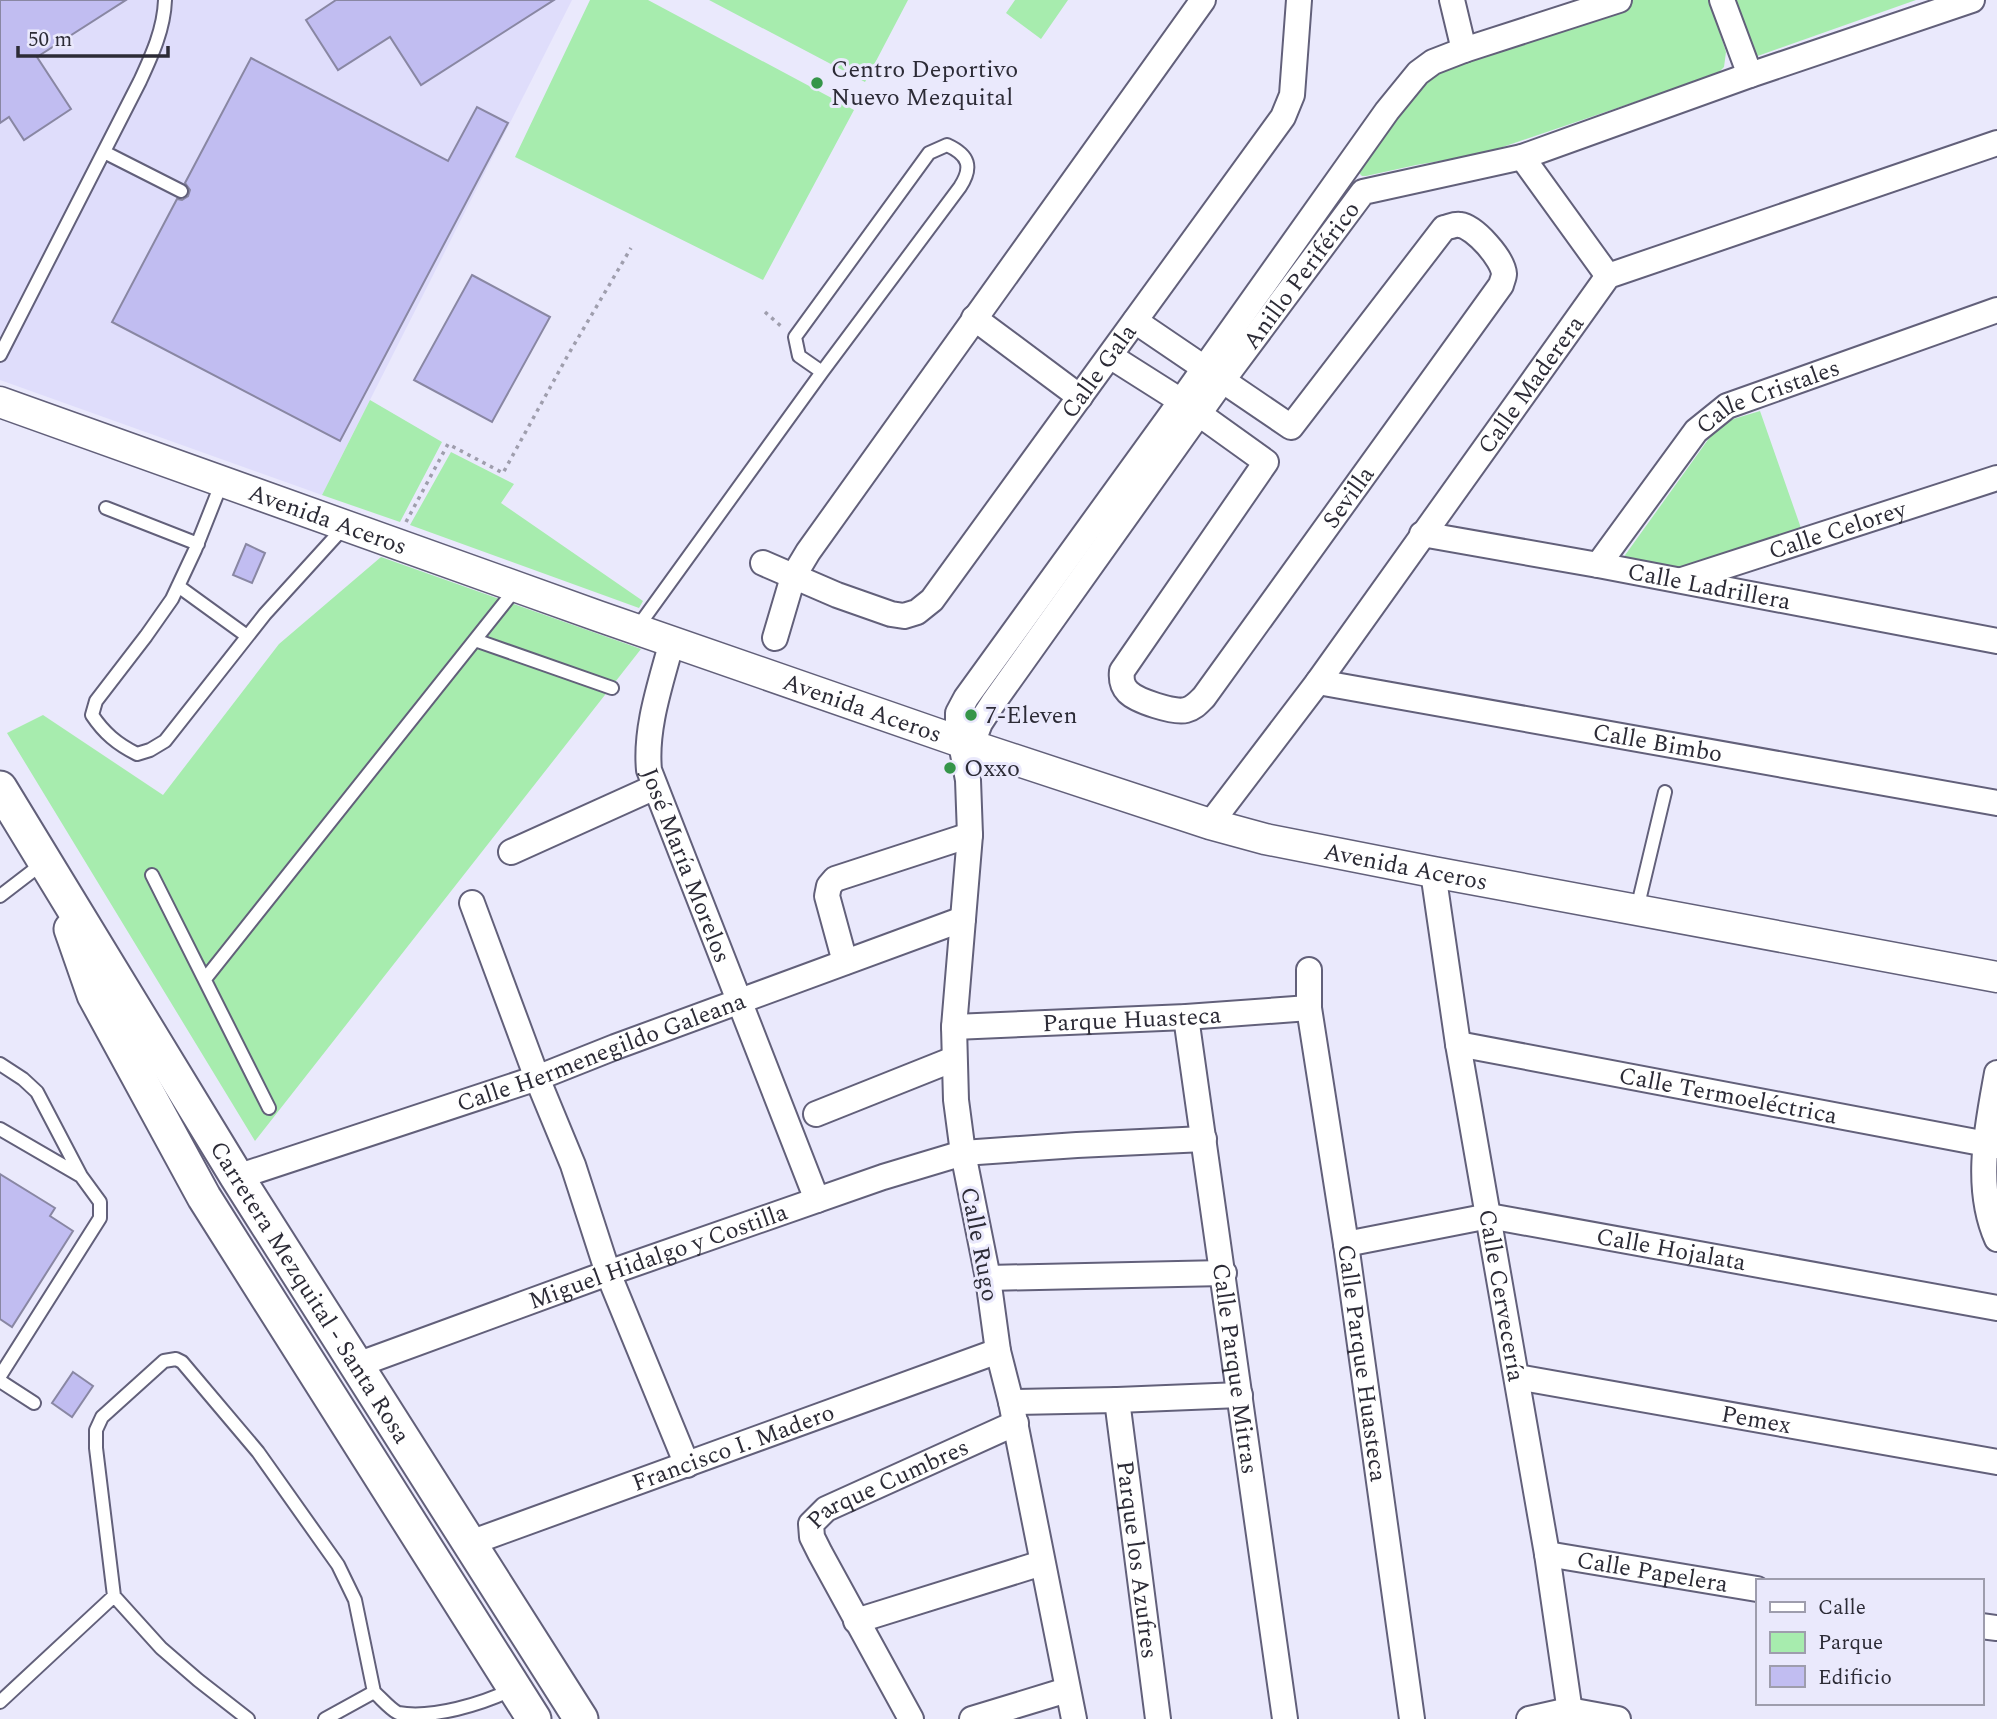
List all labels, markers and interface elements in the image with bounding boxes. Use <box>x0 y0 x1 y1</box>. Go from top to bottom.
scale bar <box>18 14 168 58</box>
text: 50 m <box>28 24 72 56</box>
place label: Centro Deportivo Nuevo Mezquital <box>831 52 1018 116</box>
marker: Centro Deportivo Nuevo Mezquital <box>809 75 825 91</box>
street label: Anillo Periférico <box>1235 194 1369 358</box>
street label: Calle Maderera <box>1469 308 1594 462</box>
street label: Calle Gala <box>1052 316 1146 426</box>
street label: Calle Cristales <box>1688 350 1845 443</box>
street label: Sevilla <box>1314 459 1384 537</box>
street label: Avenida Aceros <box>243 475 412 565</box>
street label: Calle Celorey <box>1764 491 1912 570</box>
street label: Calle Ladrillera <box>1624 554 1794 620</box>
street label: Avenida Aceros <box>778 664 947 753</box>
place label: 7-Eleven <box>985 698 1077 734</box>
marker: 7-Eleven <box>963 707 979 723</box>
street label: Calle Bimbo <box>1590 714 1725 773</box>
place label: Oxxo <box>964 751 1020 787</box>
marker: Oxxo <box>942 760 958 776</box>
street label: José María Morelos <box>631 763 740 969</box>
street label: Avenida Aceros <box>1321 834 1491 901</box>
street label: Calle Hermenegildo Galeana <box>452 983 751 1122</box>
street label: Parque Huasteca <box>1042 997 1223 1042</box>
street label: Calle Termoeléctrica <box>1616 1058 1840 1134</box>
street label: Carretera Mezquital - Santa Rosa <box>200 1134 419 1451</box>
street label: Calle Rugo <box>950 1184 1008 1305</box>
street label: Miguel Hidalgo y Costilla <box>524 1195 793 1320</box>
street label: Calle Cervecería <box>1468 1207 1534 1385</box>
street label: Calle Hojalata <box>1593 1219 1749 1281</box>
street label: Calle Parque Huasteca <box>1327 1242 1396 1485</box>
street label: Calle Parque Mitras <box>1202 1261 1267 1476</box>
street label: Francisco I. Madero <box>627 1395 840 1502</box>
street label: Pemex <box>1718 1396 1794 1444</box>
street label: Parque Cumbres <box>798 1430 975 1538</box>
street label: Parque los Azufres <box>1106 1459 1167 1661</box>
street label: Calle Papelera <box>1574 1542 1731 1603</box>
legend <box>1756 1579 1983 1705</box>
text: Calle <box>1818 1592 1866 1624</box>
text: Parque <box>1818 1627 1883 1659</box>
text: Edificio <box>1818 1662 1892 1694</box>

